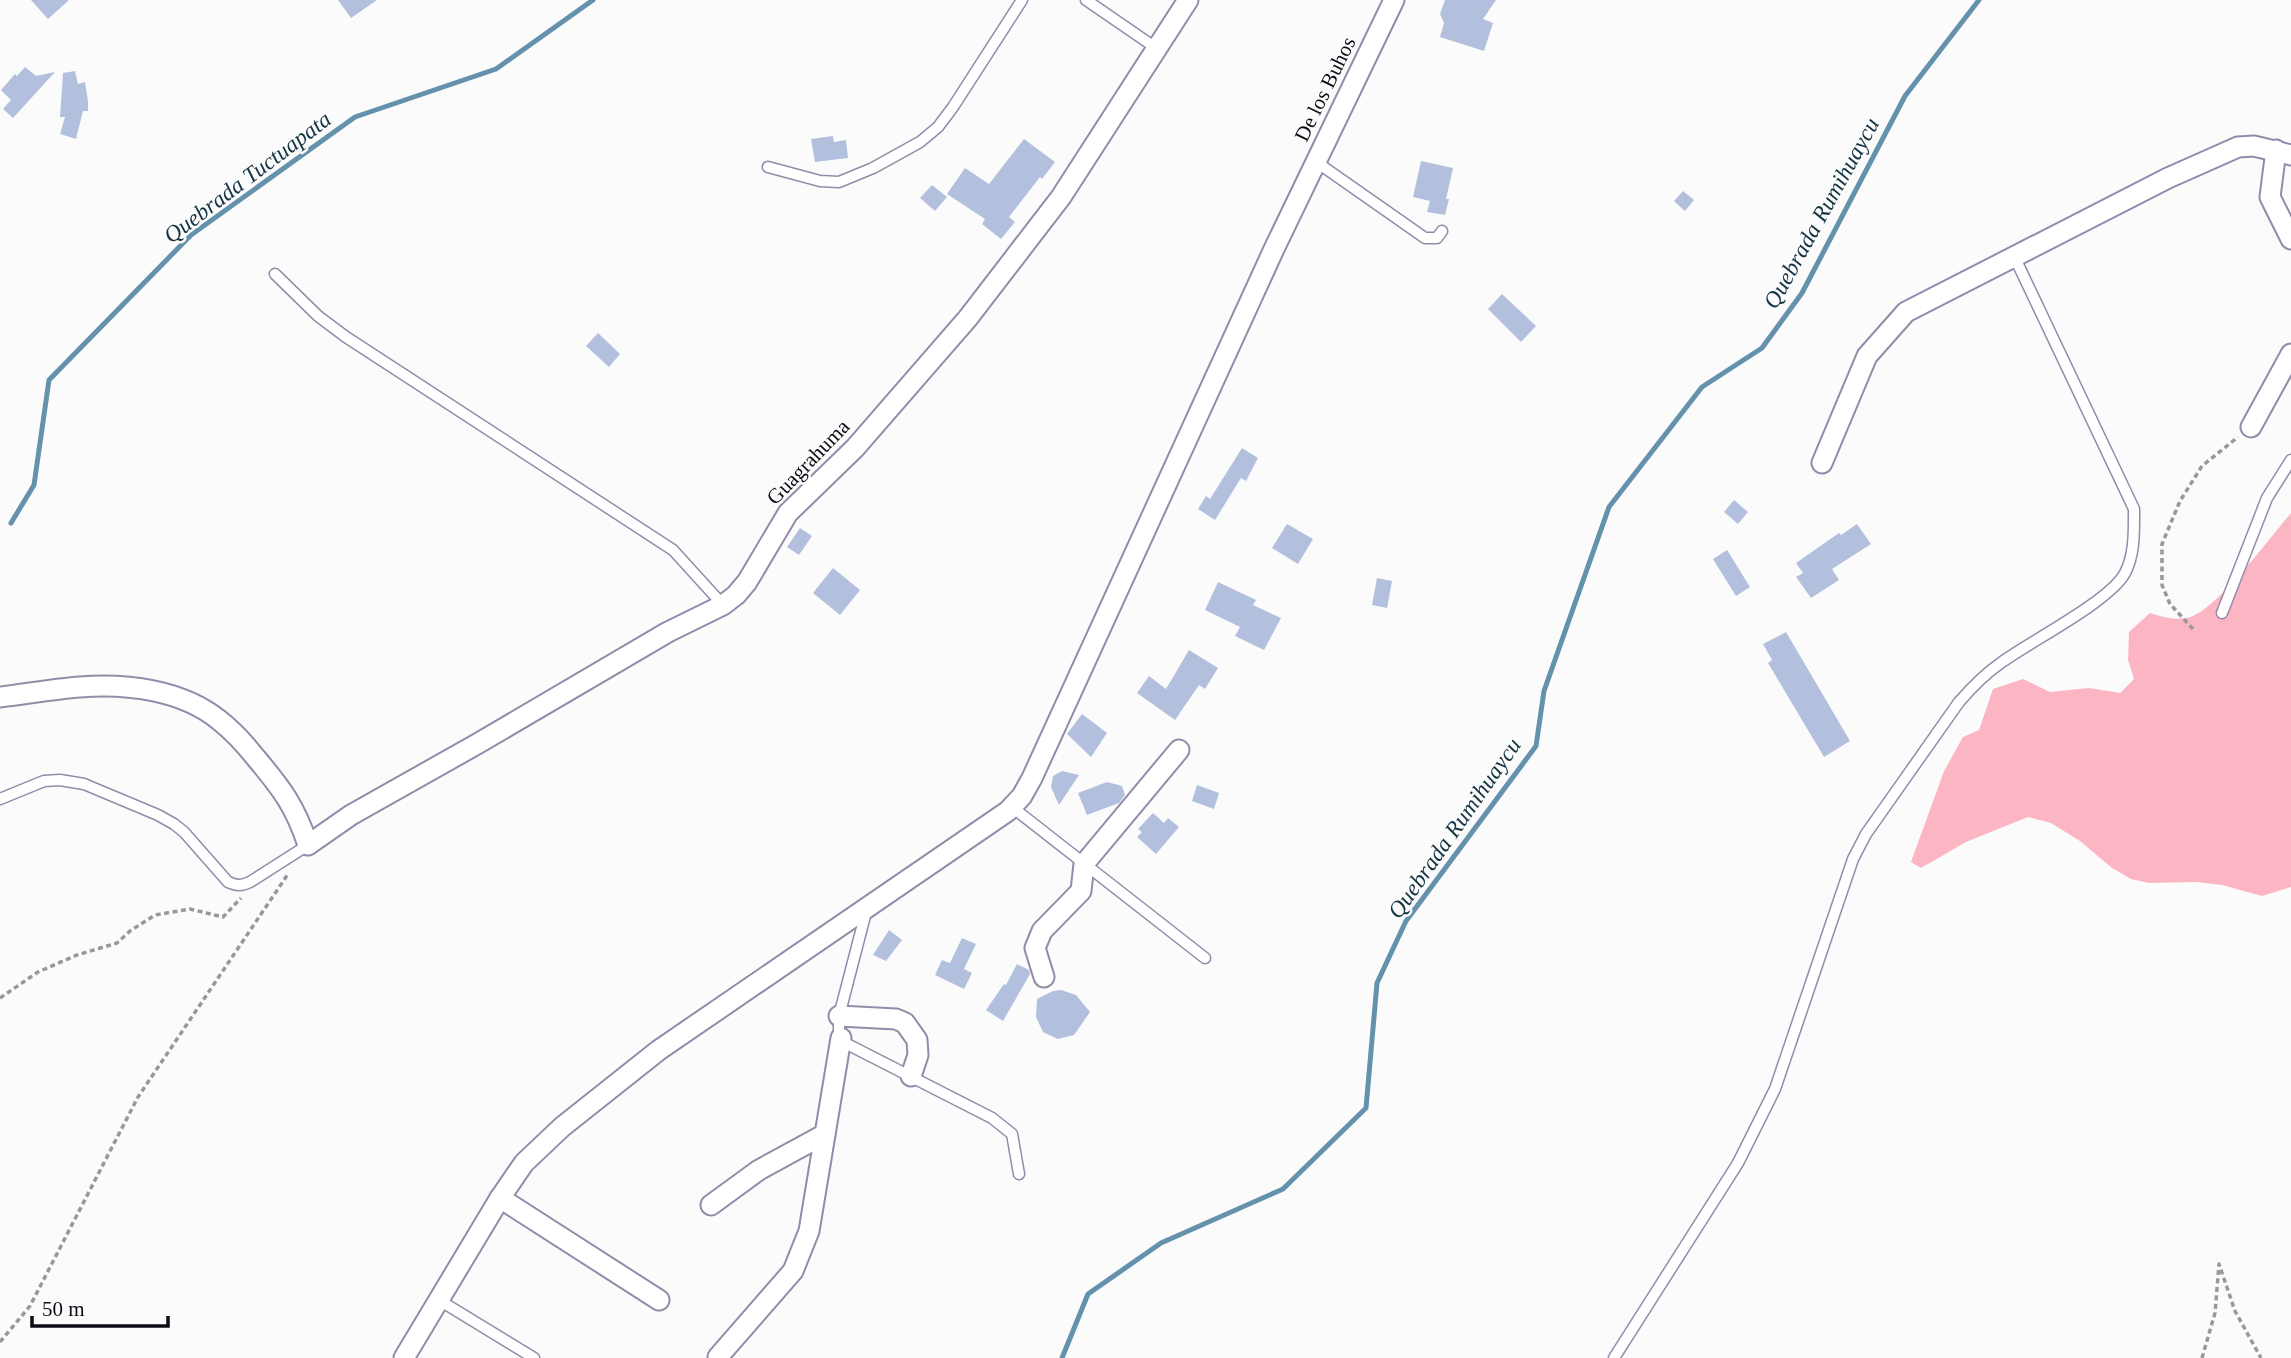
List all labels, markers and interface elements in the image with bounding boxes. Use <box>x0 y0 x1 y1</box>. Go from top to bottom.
street label: De los Buhos <box>1289 33 1361 145</box>
water label: Quebrada Tuctuapata <box>159 106 336 248</box>
water label: Quebrada Rumihuaycu <box>1759 114 1884 313</box>
street label: Guagrahuma <box>762 414 855 509</box>
water label: Quebrada Rumihuaycu <box>1383 733 1526 923</box>
scale bar <box>32 1284 168 1328</box>
text: 50 m <box>42 1297 85 1321</box>

